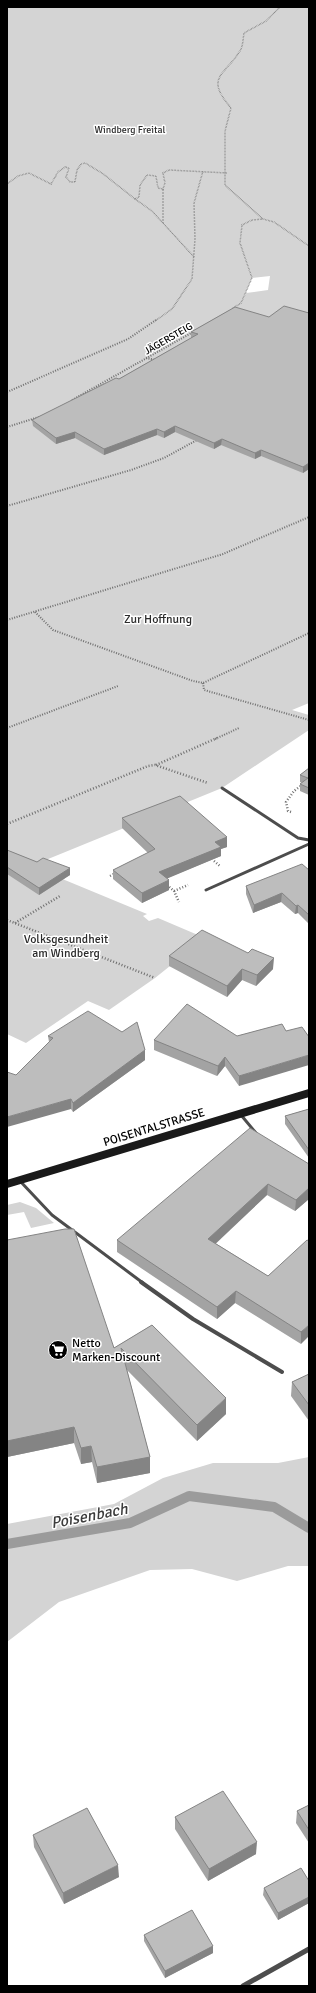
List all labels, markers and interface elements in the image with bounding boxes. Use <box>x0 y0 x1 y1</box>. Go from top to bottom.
park label: Windberg Freital <box>95 124 166 136</box>
street label: JÄGERSTEIG <box>142 320 195 357</box>
park label: Zur Hoffnung <box>124 612 192 627</box>
park label: Volksgesundheit am Windberg <box>24 932 108 961</box>
street label: POISENTALSTRASSE <box>102 1105 207 1150</box>
place label: Netto Marken-Discount <box>72 1336 160 1365</box>
supermarket icon: Netto Marken-Discount <box>47 1339 69 1361</box>
water label: Poisenbach <box>49 1499 131 1533</box>

